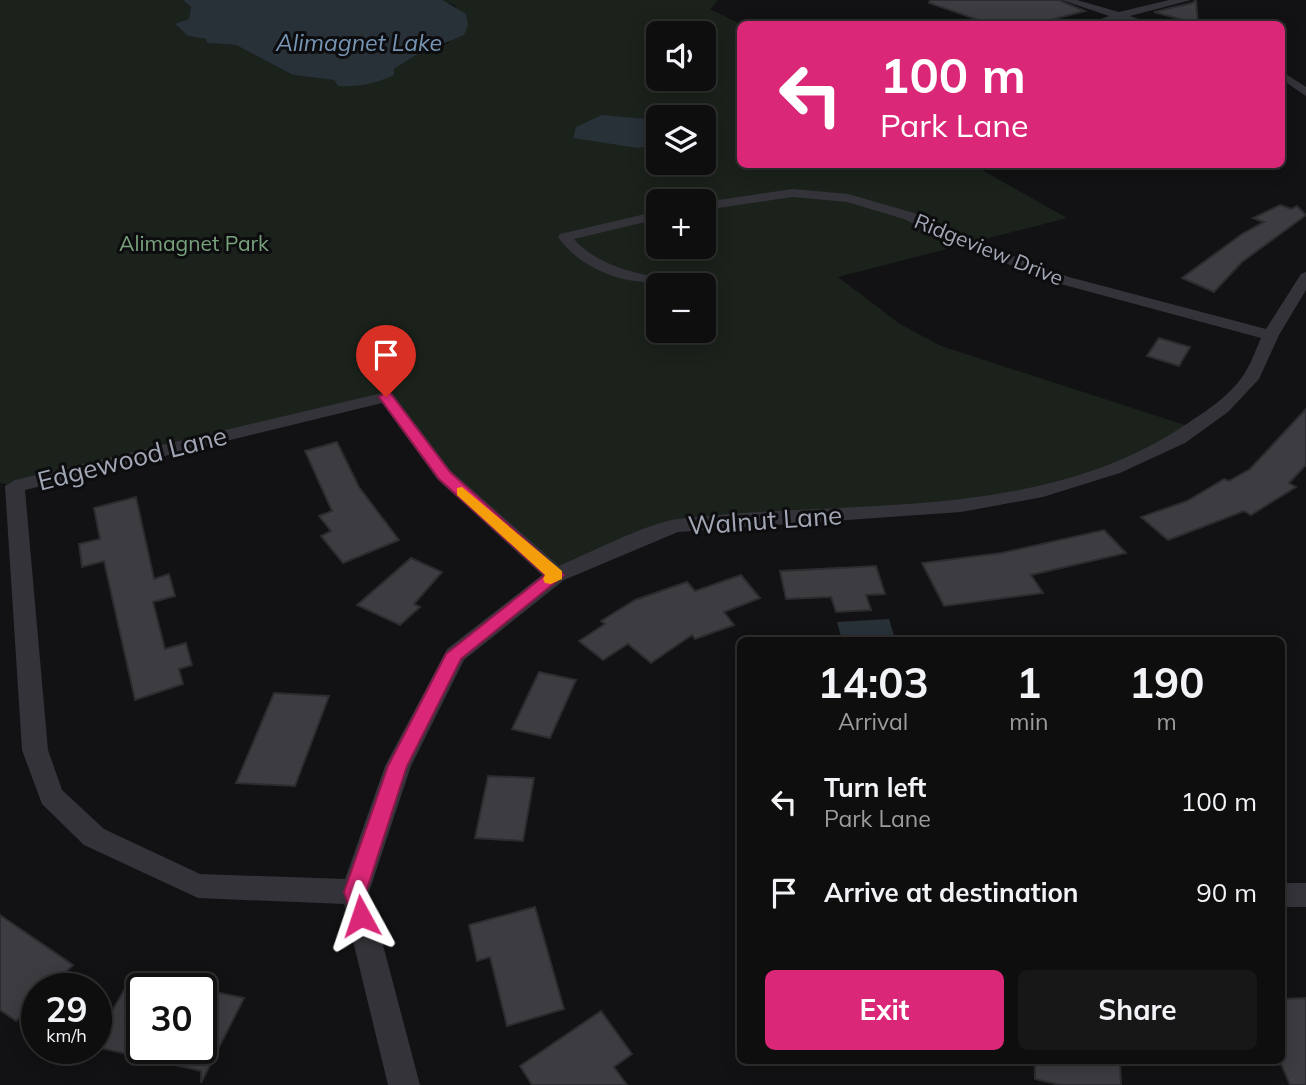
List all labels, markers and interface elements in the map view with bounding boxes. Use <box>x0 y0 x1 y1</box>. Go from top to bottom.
map controls <box>646 21 716 343</box>
button: sound <box>646 21 716 91</box>
water label: Alimagnet Lake <box>275 28 442 57</box>
text: 100 m <box>880 44 1026 105</box>
icon: left <box>765 49 856 140</box>
button: layers <box>646 105 716 175</box>
text: Park Lane <box>880 105 1029 145</box>
button: + <box>646 189 716 259</box>
street label: Ridgeview Drive <box>911 207 1067 291</box>
park label: Alimagnet Park <box>119 230 269 256</box>
button: − <box>646 273 716 343</box>
pin <box>356 325 416 397</box>
icon: arrive <box>367 336 405 374</box>
street label: Edgewood Lane <box>34 419 230 497</box>
street label: Walnut Lane <box>687 498 843 542</box>
text: 14:03 <box>818 656 929 709</box>
text: 1 <box>1016 656 1041 709</box>
text: 190 <box>1129 656 1204 709</box>
text: Arrival <box>838 707 908 736</box>
text: min <box>1009 707 1048 736</box>
text: m <box>1157 707 1177 736</box>
text: Turn left <box>824 771 926 804</box>
icon: left <box>765 783 803 821</box>
text: 100 m <box>1181 785 1257 818</box>
text: Park Lane <box>824 804 931 833</box>
icon: arrive <box>765 874 803 912</box>
text: Arrive at destination <box>824 876 1079 909</box>
text: 90 m <box>1196 876 1257 909</box>
position arrow <box>324 879 398 953</box>
button: Exit <box>765 970 1004 1050</box>
button: Share <box>1018 970 1257 1050</box>
speed limit sign: 30 <box>126 973 217 1064</box>
text: 29 <box>45 987 88 1031</box>
text: km/h <box>46 1024 87 1047</box>

